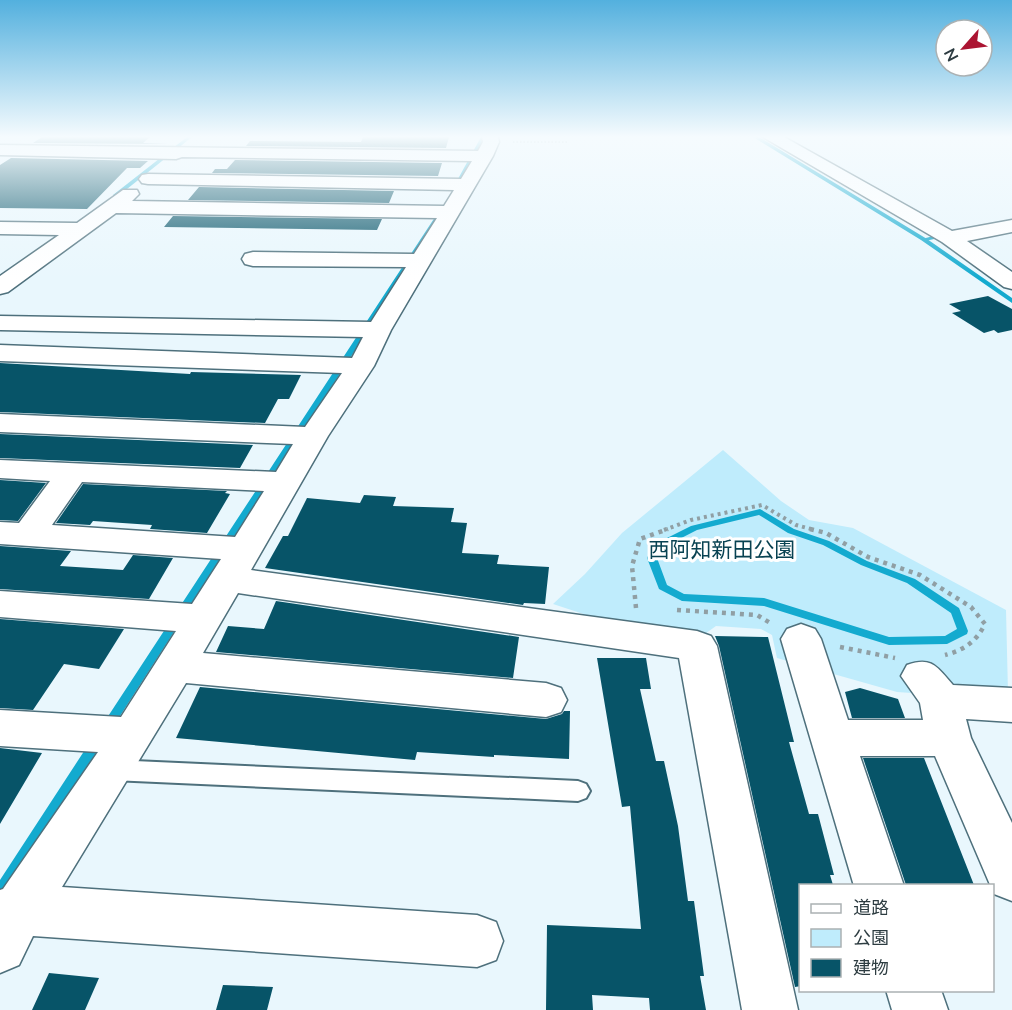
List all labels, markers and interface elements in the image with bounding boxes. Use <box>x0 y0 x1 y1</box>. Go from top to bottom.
north arrow <box>934 18 994 78</box>
text: N <box>939 45 962 65</box>
park label: 西阿知新田公園 <box>649 536 796 562</box>
legend <box>799 884 994 992</box>
text: 道路 <box>853 896 889 919</box>
text: 公園 <box>853 926 889 949</box>
text: 建物 <box>853 956 889 979</box>

